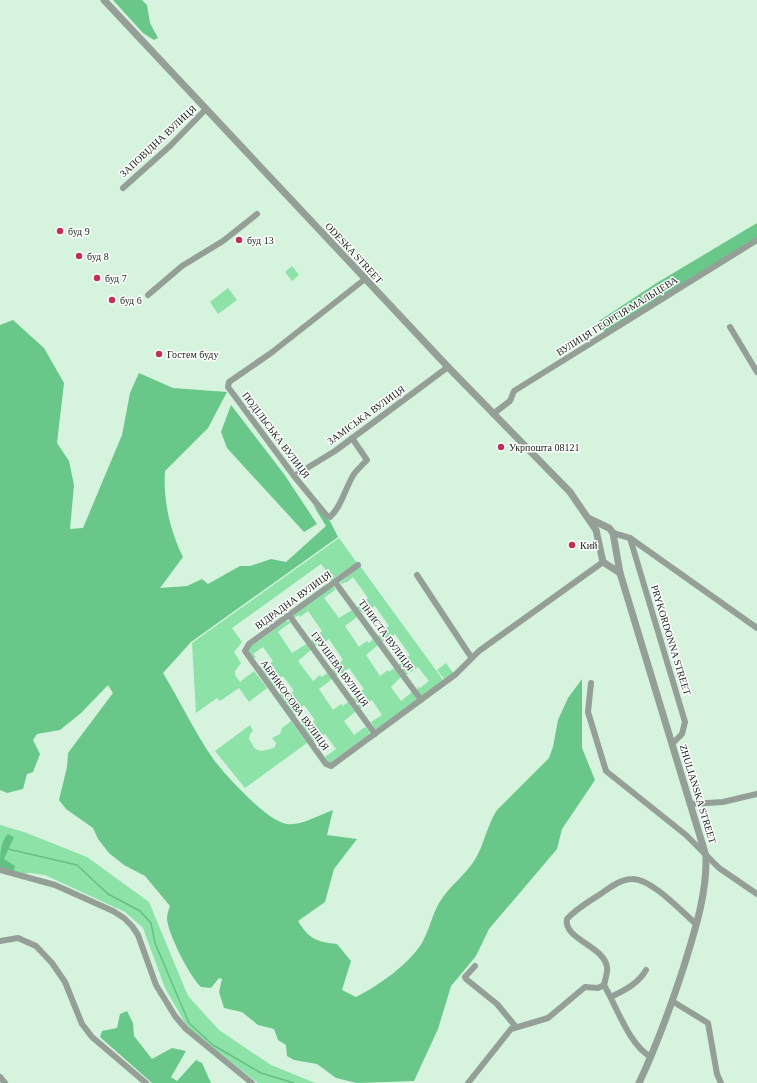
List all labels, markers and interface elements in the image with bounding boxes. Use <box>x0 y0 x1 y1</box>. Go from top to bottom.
street label: ЗАПОВІДНА ВУЛИЦЯ <box>118 103 199 179</box>
street label: ODESKA STREET <box>323 220 385 286</box>
marker: буд 9 <box>55 226 65 236</box>
place label: буд 9 <box>68 226 90 237</box>
marker: буд 13 <box>234 235 244 245</box>
place label: буд 13 <box>247 235 274 246</box>
marker: буд 8 <box>74 251 84 261</box>
place label: буд 8 <box>87 251 109 262</box>
marker: буд 7 <box>92 273 102 283</box>
place label: буд 7 <box>105 273 127 284</box>
street label: ВУЛИЦЯ ГЕОРГІЯ МАЛЬЦЕВА <box>555 274 680 358</box>
marker: буд 6 <box>107 295 117 305</box>
place label: буд 6 <box>120 295 142 306</box>
marker: Гостем буду <box>154 349 164 359</box>
place label: Гостем буду <box>167 349 218 360</box>
street label: ЗАМІСЬКА ВУЛИЦЯ <box>325 383 407 447</box>
street label: ПОДІЛЬСЬКА ВУЛИЦЯ <box>240 390 312 480</box>
marker: Укрпошта 08121 <box>496 442 506 452</box>
place label: Укрпошта 08121 <box>509 442 580 453</box>
marker: Кий <box>567 540 577 550</box>
place label: Кий <box>580 540 598 551</box>
street label: ВІДРАДНА ВУЛИЦЯ <box>253 568 334 631</box>
street label: PRYKORDONNA STREET <box>649 584 693 696</box>
street label: ТІНИСТА ВУЛИЦЯ <box>356 597 416 673</box>
street label: ГРУШЕВА ВУЛИЦЯ <box>309 629 371 709</box>
street label: АБРИКОСОВА ВУЛИЦЯ <box>259 658 332 753</box>
street label: ZHULIANSKA STREET <box>678 743 718 845</box>

